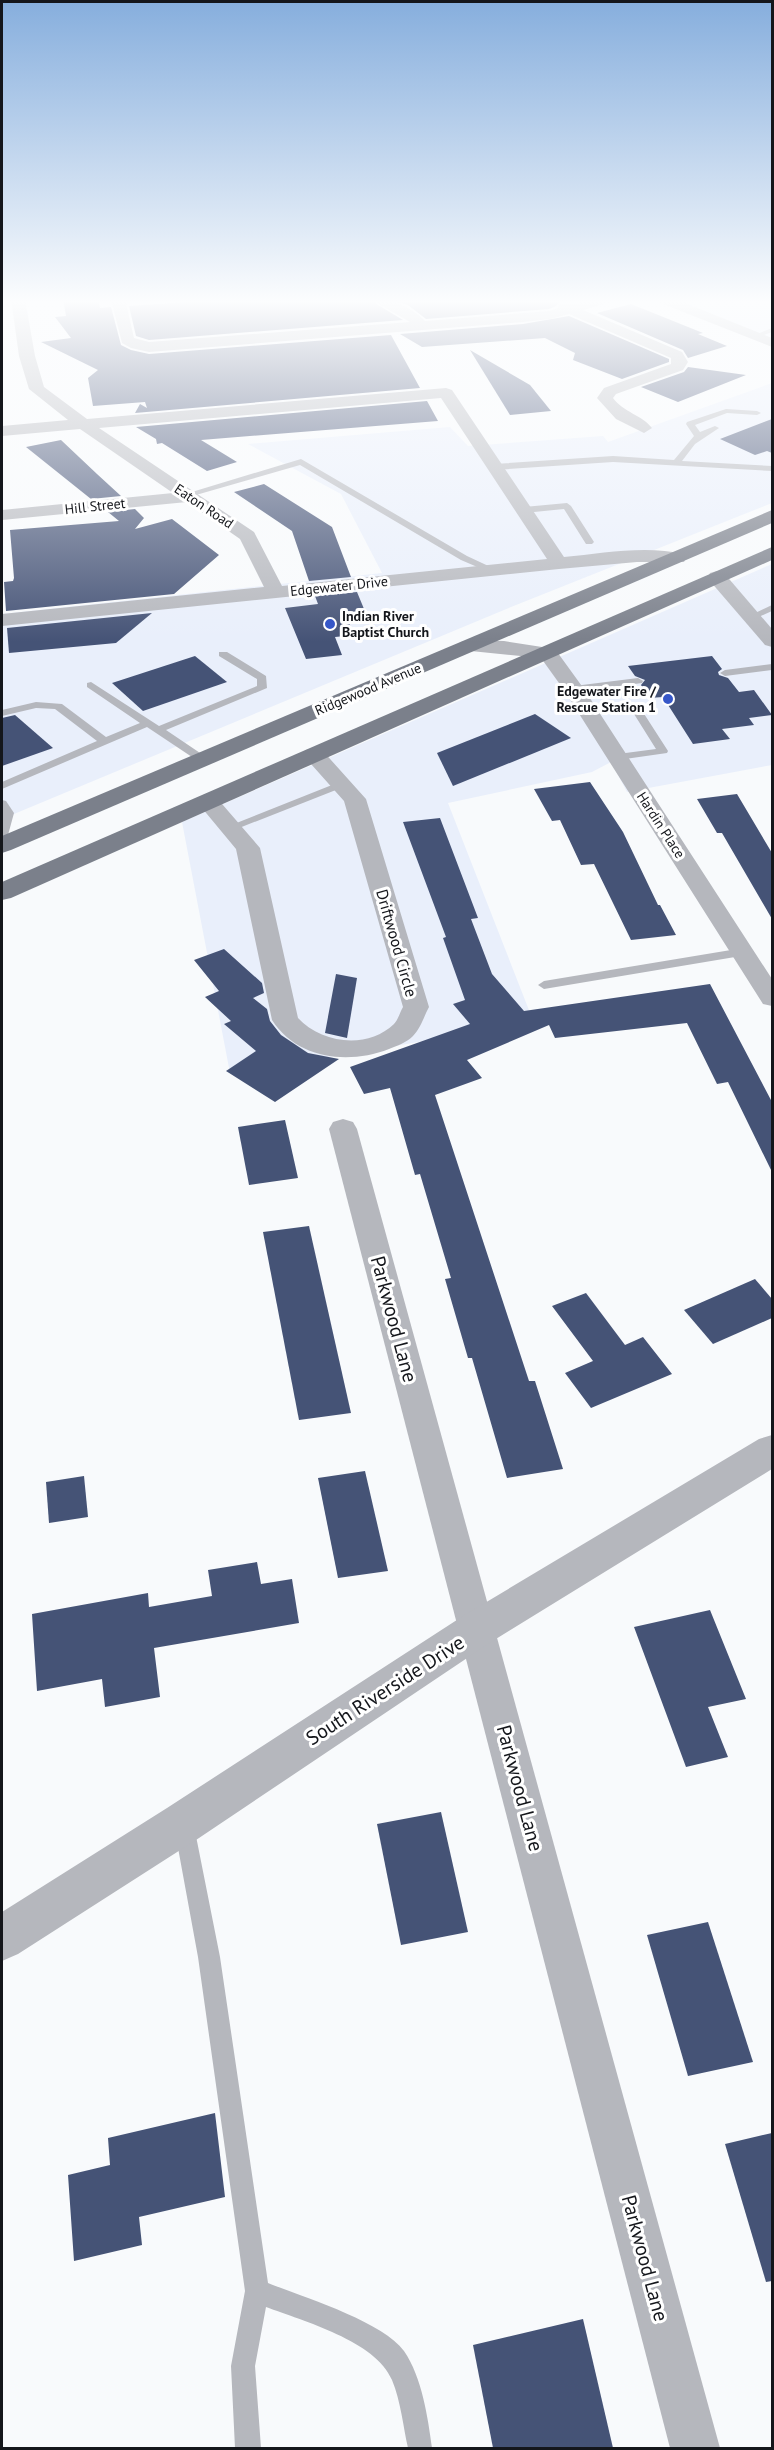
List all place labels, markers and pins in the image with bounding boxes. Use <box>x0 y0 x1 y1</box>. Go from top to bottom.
place label: Indian River Baptist Church <box>342 607 429 641</box>
marker: Indian River Baptist Church <box>323 617 337 631</box>
place label: Edgewater Fire / Rescue Station 1 <box>556 682 657 716</box>
marker: Edgewater Fire / Rescue Station 1 <box>661 692 675 706</box>

